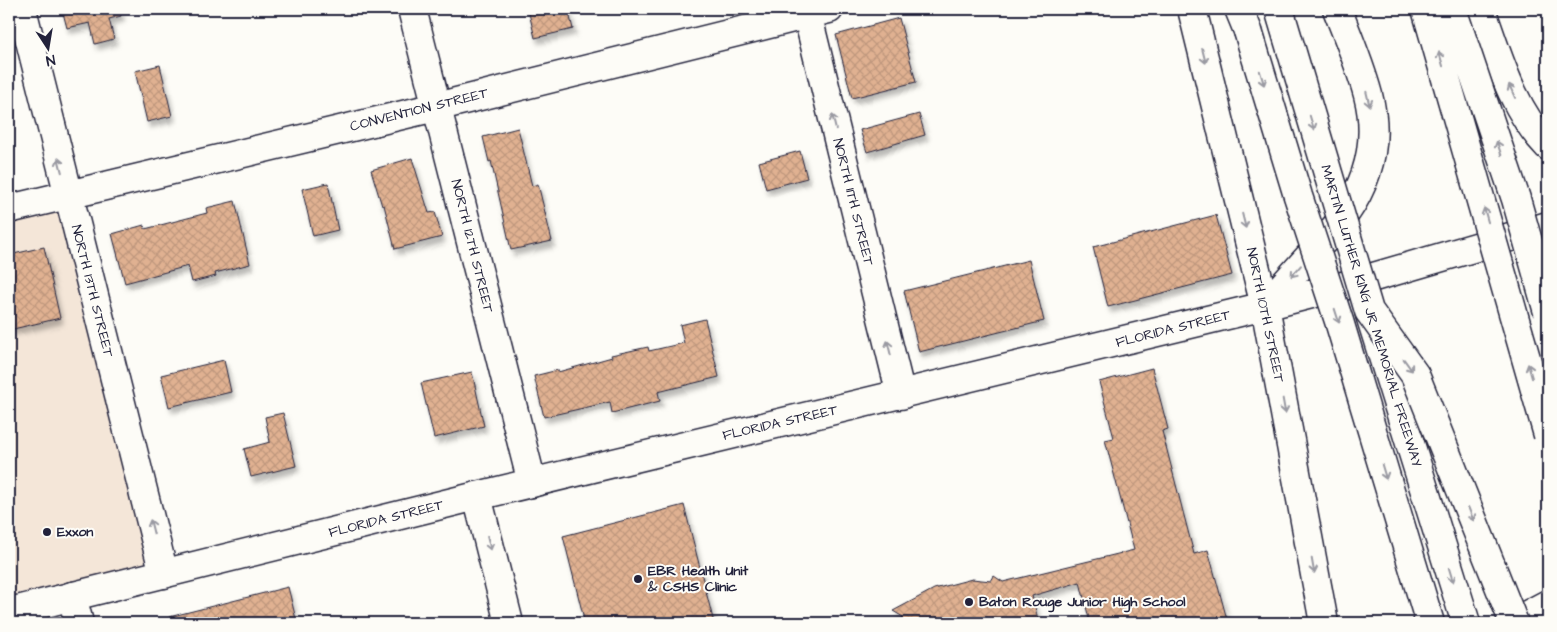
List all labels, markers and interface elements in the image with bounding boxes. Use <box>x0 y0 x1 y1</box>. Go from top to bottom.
north arrow <box>22 22 72 72</box>
one-way arrow <box>1200 48 1209 64</box>
text: N <box>44 49 57 70</box>
one-way arrow <box>1435 51 1445 67</box>
one-way arrow <box>1258 70 1267 85</box>
street label: CONVENTION STREET <box>348 83 490 137</box>
one-way arrow <box>1507 84 1517 99</box>
one-way arrow <box>1364 90 1374 106</box>
one-way arrow <box>829 114 838 130</box>
one-way arrow <box>1308 114 1318 130</box>
street label: NORTH 11TH STREET <box>828 136 879 268</box>
one-way arrow <box>1493 140 1503 156</box>
one-way arrow <box>55 158 64 174</box>
street label: MARTIN LUTHER KING JR MEMORIAL FREEWAY <box>1315 162 1427 470</box>
street label: NORTH 12TH STREET <box>446 177 498 315</box>
one-way arrow <box>1480 207 1490 223</box>
one-way arrow <box>1240 213 1249 229</box>
street label: NORTH 13TH STREET <box>66 223 118 359</box>
street label: NORTH 10TH STREET <box>1241 246 1289 385</box>
one-way arrow <box>1290 265 1302 278</box>
street label: FLORIDA STREET <box>1114 305 1233 353</box>
one-way arrow <box>1333 308 1343 324</box>
one-way arrow <box>884 340 893 356</box>
one-way arrow <box>1403 358 1413 372</box>
one-way arrow <box>1525 364 1535 380</box>
one-way arrow <box>1279 398 1289 414</box>
street label: FLORIDA STREET <box>720 400 840 446</box>
one-way arrow <box>1380 464 1390 480</box>
street label: FLORIDA STREET <box>327 495 446 543</box>
one-way arrow <box>1467 506 1476 521</box>
one-way arrow <box>147 519 156 535</box>
place label: Exxon <box>57 522 93 542</box>
marker: Exxon <box>41 526 53 538</box>
one-way arrow <box>485 535 494 551</box>
one-way arrow <box>1309 557 1319 573</box>
place label: EBR Health Unit & CSHS Clinic <box>647 561 748 597</box>
one-way arrow <box>1446 567 1456 583</box>
marker: EBR Health Unit & CSHS Clinic <box>632 573 644 585</box>
place label: Baton Rouge Junior High School <box>979 592 1186 613</box>
marker: Baton Rouge Junior High School <box>963 596 975 608</box>

